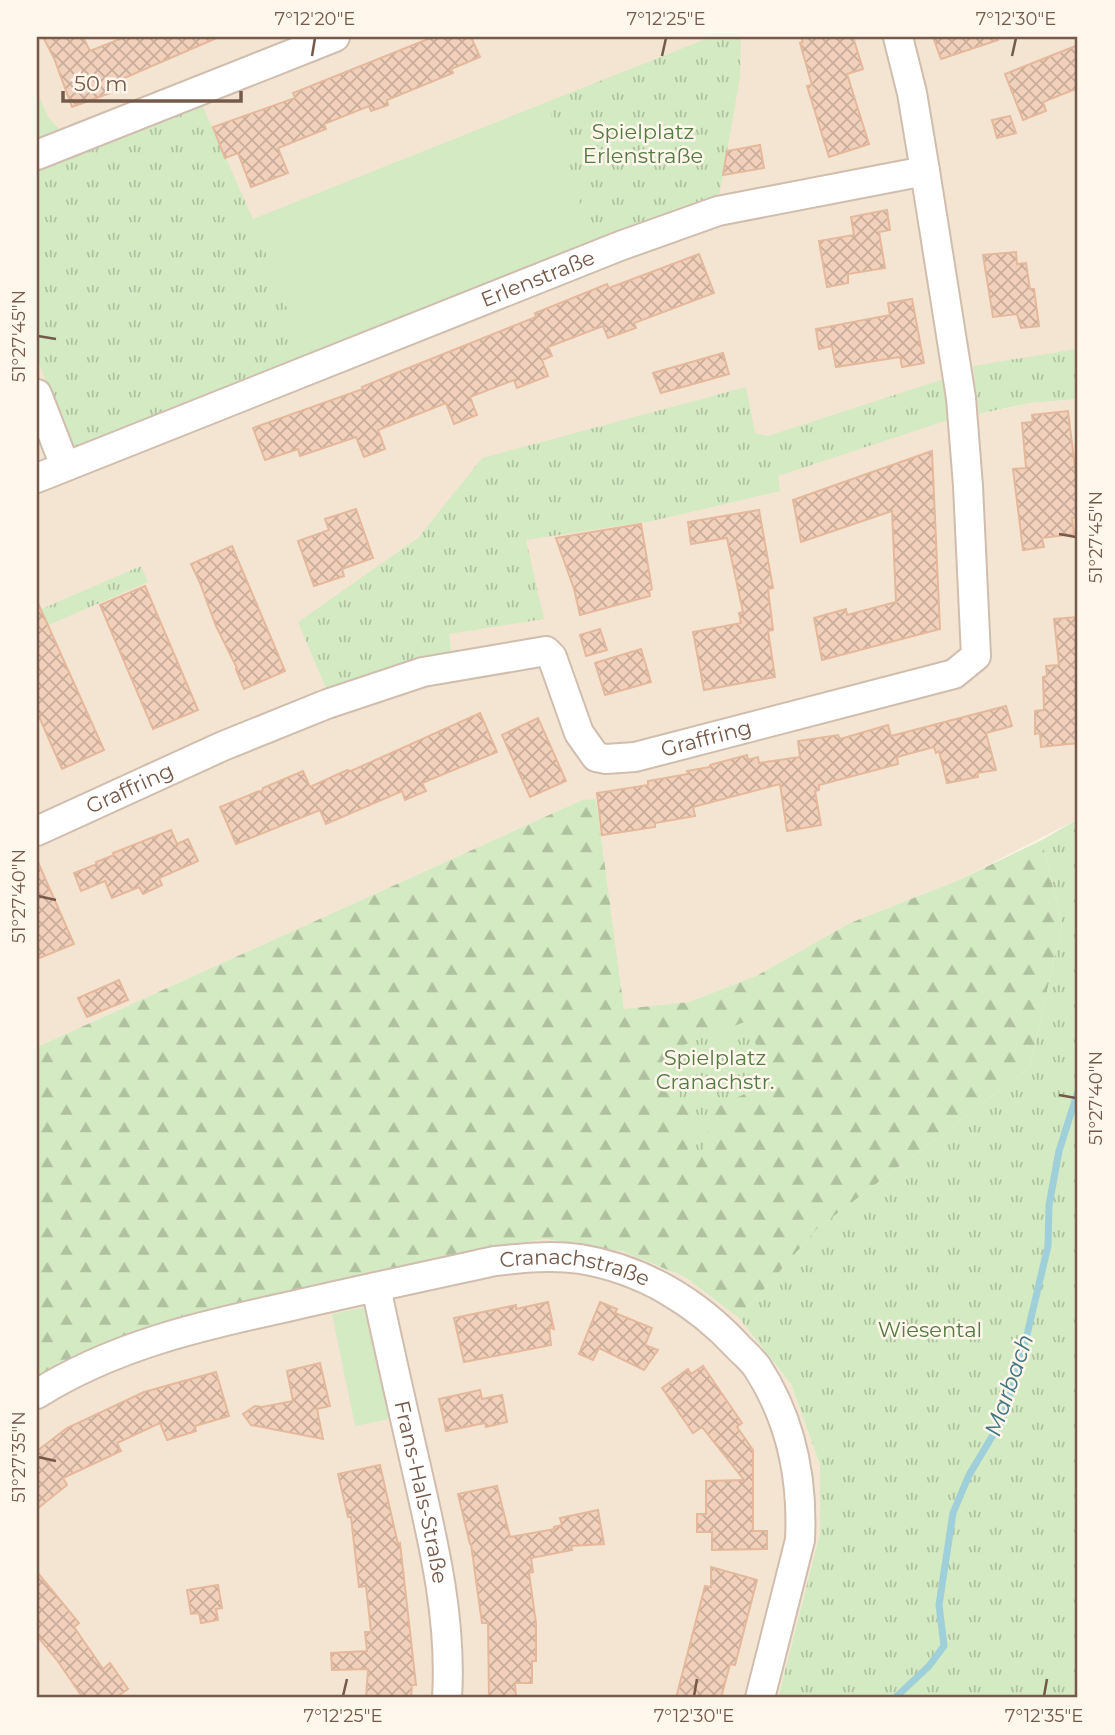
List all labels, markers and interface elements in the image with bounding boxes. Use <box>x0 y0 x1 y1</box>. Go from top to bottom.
text: 7°12'20"E <box>275 8 355 30</box>
text: 7°12'25"E <box>627 8 705 30</box>
text: 7°12'30"E <box>976 8 1056 30</box>
scale bar <box>63 60 242 104</box>
text: 50 m <box>74 71 128 96</box>
park label: Spielplatz Erlenstraße <box>583 119 703 168</box>
street label: Erlenstraße <box>477 244 598 312</box>
text: 51°27'45"N <box>8 290 30 382</box>
text: 51°27'45"N <box>1085 491 1107 583</box>
street label: Graffring <box>658 714 754 762</box>
street label: Graffring <box>82 757 177 819</box>
text: 51°27'40"N <box>8 849 30 943</box>
park label: Spielplatz Cranachstr. <box>656 1045 774 1094</box>
text: 51°27'40"N <box>1085 1051 1107 1145</box>
street label: Cranachstraße <box>498 1244 654 1291</box>
park label: Wiesental <box>878 1317 982 1342</box>
water label: Marbach <box>978 1330 1040 1440</box>
street label: Frans-Hals-Straße <box>389 1398 453 1585</box>
text: 51°27'35"N <box>8 1411 30 1503</box>
text: 7°12'25"E <box>304 1705 382 1727</box>
text: 7°12'30"E <box>654 1705 734 1727</box>
text: 7°12'35"E <box>1005 1705 1083 1727</box>

